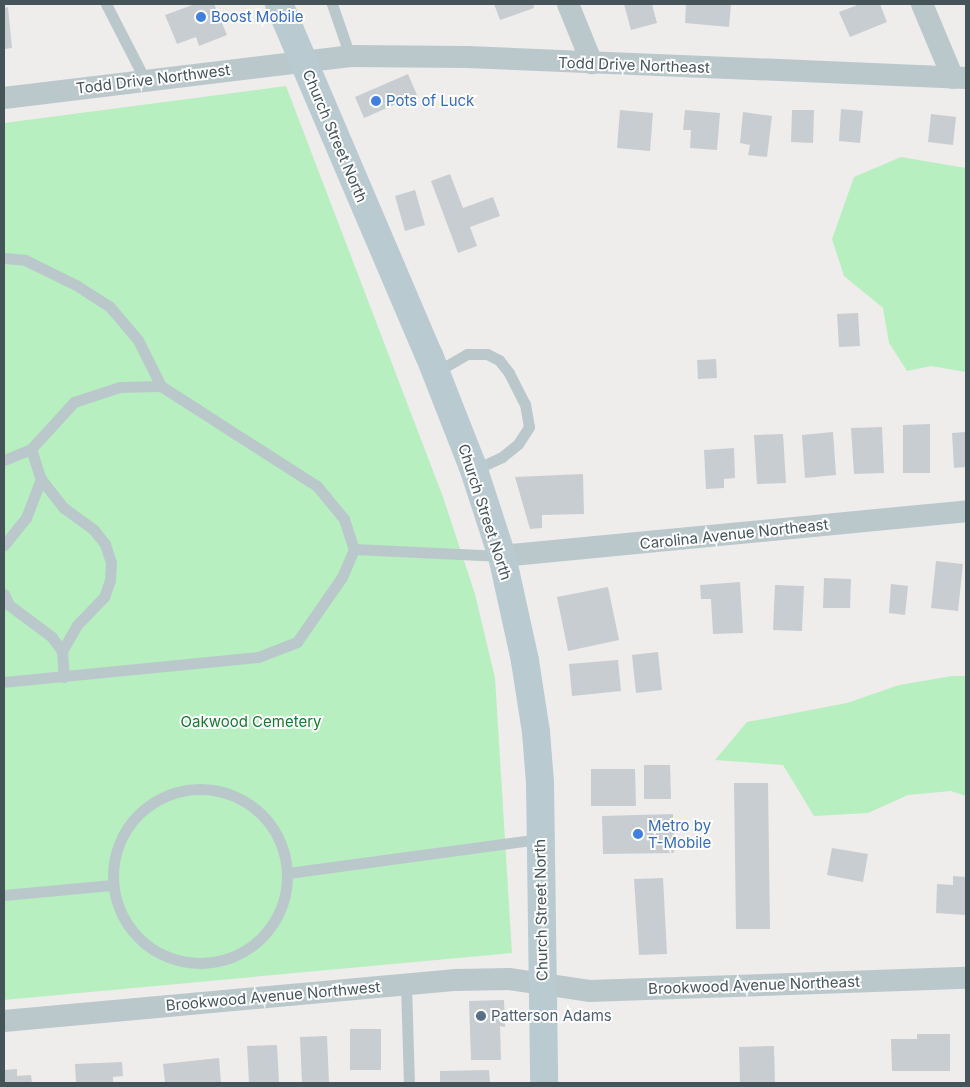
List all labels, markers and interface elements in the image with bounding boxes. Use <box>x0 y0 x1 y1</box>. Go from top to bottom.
place label: Boost Mobile <box>211 8 304 26</box>
marker: Boost Mobile <box>195 11 207 23</box>
street label: Todd Drive Northeast <box>558 53 710 77</box>
street label: Todd Drive Northwest <box>75 61 231 97</box>
street label: Church Street North <box>299 67 371 205</box>
place label: Pots of Luck <box>386 92 474 110</box>
marker: Pots of Luck <box>370 95 382 107</box>
street label: Church Street North <box>454 442 516 582</box>
street label: Carolina Avenue Northeast <box>639 515 829 553</box>
park label: Oakwood Cemetery <box>181 713 321 731</box>
place label: Metro by T-Mobile <box>648 816 711 851</box>
marker: Metro by T-Mobile <box>632 828 644 840</box>
street label: Church Street North <box>531 839 551 981</box>
street label: Brookwood Avenue Northeast <box>648 972 860 998</box>
street label: Brookwood Avenue Northwest <box>165 978 381 1014</box>
place label: Patterson Adams <box>491 1007 612 1025</box>
marker: Patterson Adams <box>475 1010 487 1022</box>

